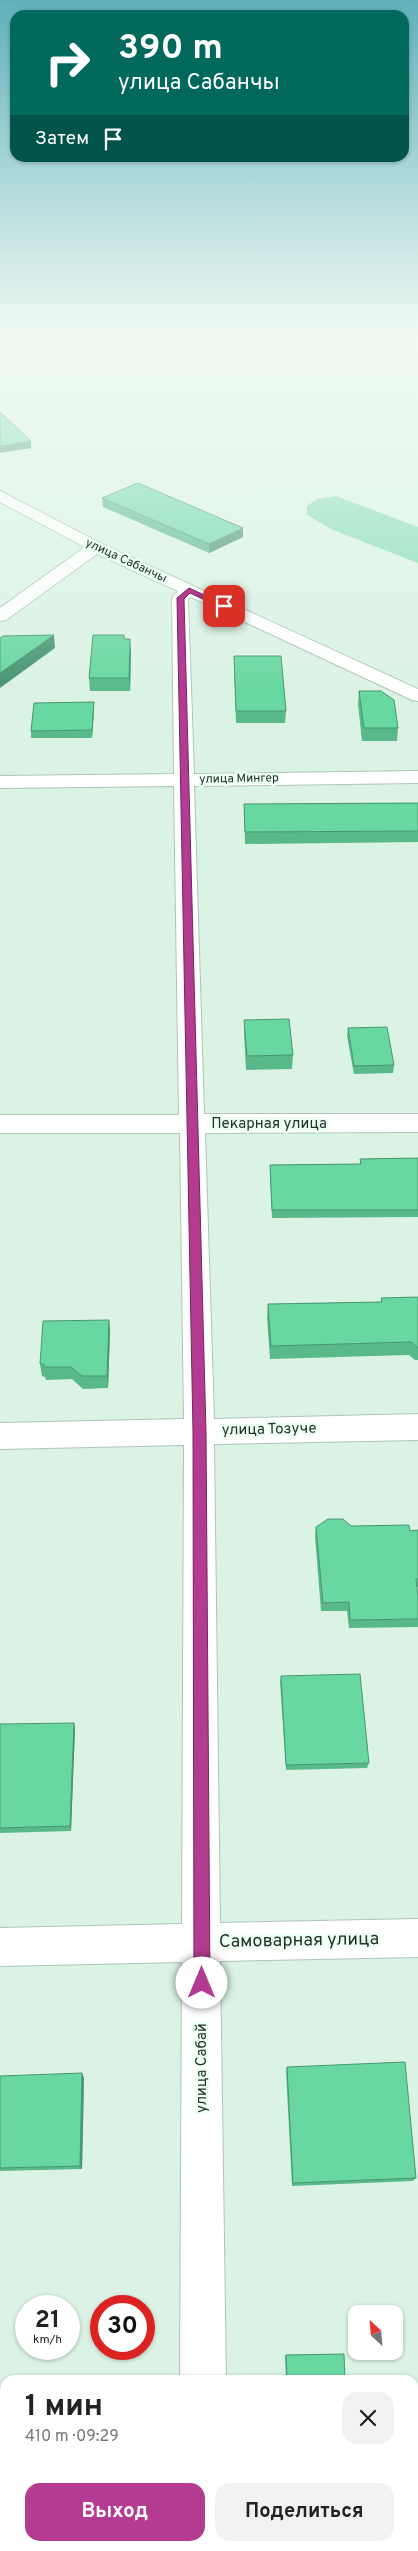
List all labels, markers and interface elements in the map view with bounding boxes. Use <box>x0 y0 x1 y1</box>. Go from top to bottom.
text: 390 m <box>118 27 223 71</box>
icon: right <box>35 30 100 95</box>
text: улица Сабанчы <box>118 70 280 97</box>
icon: arrive <box>99 125 127 153</box>
text: Затем <box>35 127 89 151</box>
street label: улица Сабанчы <box>83 535 169 587</box>
pin <box>203 585 245 627</box>
icon: arrive <box>210 592 238 620</box>
street label: улица Мингер <box>199 770 279 788</box>
street label: Пекарная улица <box>211 1115 327 1134</box>
street label: улица Тозуче <box>221 1420 317 1440</box>
street label: Самоварная улица <box>219 1928 379 1954</box>
position arrow <box>175 1956 227 2008</box>
street label: улица Сабай <box>193 2023 212 2113</box>
speed limit sign: 30 <box>90 2295 155 2360</box>
text: 21 <box>35 2305 60 2337</box>
north arrow <box>348 2305 402 2360</box>
map controls <box>348 2305 403 2360</box>
text: km/h <box>33 2332 62 2348</box>
text: 1 мин <box>25 2389 103 2426</box>
button: close <box>342 2392 394 2444</box>
text: 410 m · 09:29 <box>25 2427 119 2447</box>
button: Выход <box>25 2483 205 2541</box>
button: Поделиться <box>215 2483 394 2541</box>

